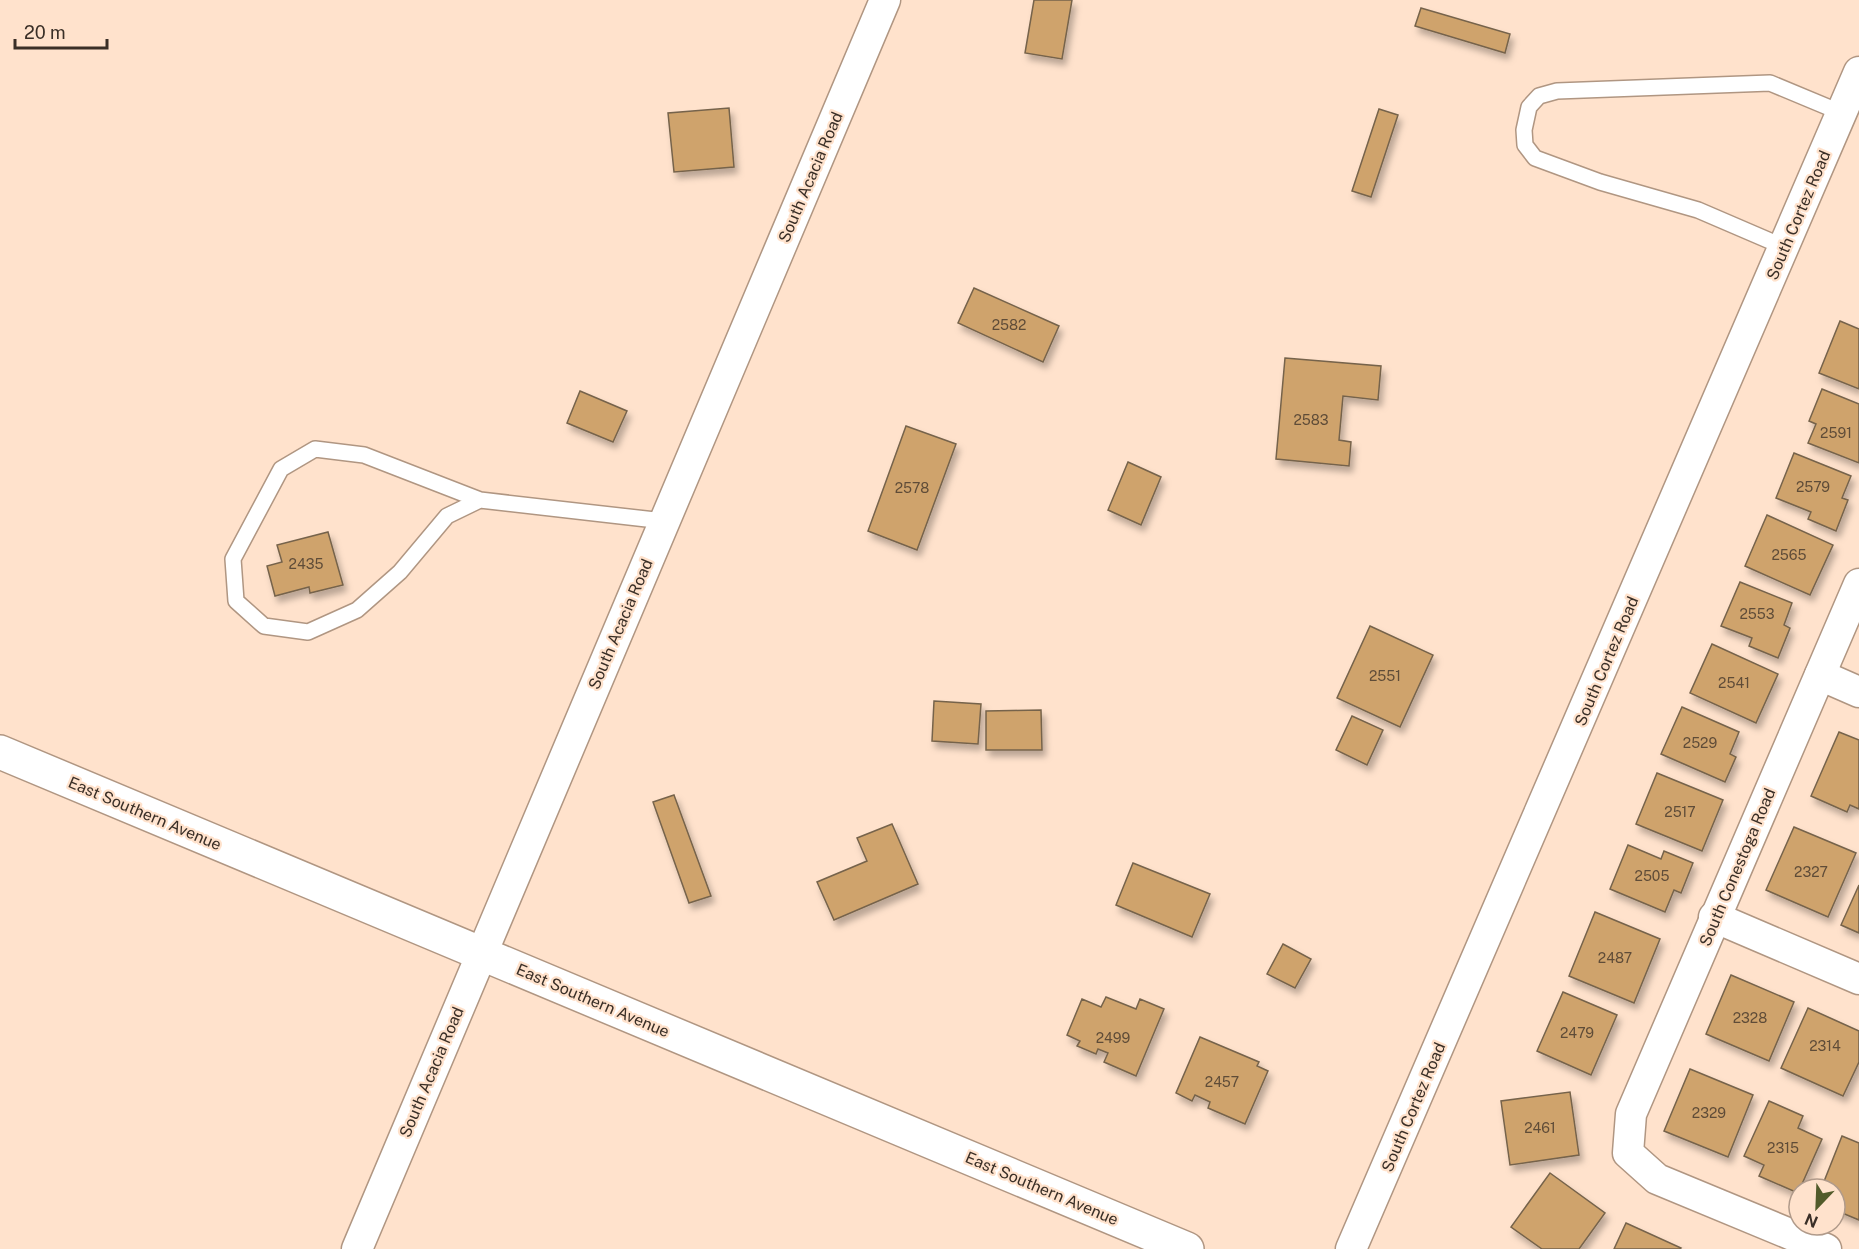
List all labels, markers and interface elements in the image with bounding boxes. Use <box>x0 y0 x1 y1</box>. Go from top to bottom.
scale bar <box>15 12 106 50</box>
text: 20 m <box>24 22 66 43</box>
street label: South Acacia Road <box>774 109 847 245</box>
street label: South Cortez Road <box>1763 148 1834 283</box>
house number: 2582 <box>992 317 1026 333</box>
house number: 2583 <box>1293 412 1329 428</box>
house number: 2591 <box>1820 425 1852 441</box>
house number: 2579 <box>1796 479 1830 495</box>
house number: 2578 <box>895 480 929 496</box>
house number: 2565 <box>1772 547 1807 563</box>
house number: 2435 <box>289 556 323 572</box>
street label: South Acacia Road <box>584 556 657 692</box>
street label: South Cortez Road <box>1571 594 1642 729</box>
house number: 2553 <box>1739 606 1775 622</box>
house number: 2551 <box>1369 668 1401 684</box>
house number: 2541 <box>1718 675 1750 691</box>
house number: 2529 <box>1683 735 1717 751</box>
street label: East Southern Avenue <box>65 773 224 854</box>
street label: South Conestoga Road <box>1696 785 1779 949</box>
house number: 2517 <box>1664 804 1696 820</box>
house number: 2327 <box>1794 864 1828 880</box>
house number: 2505 <box>1635 868 1669 884</box>
house number: 2487 <box>1598 950 1632 966</box>
street label: East Southern Avenue <box>513 960 672 1041</box>
street label: South Acacia Road <box>395 1004 468 1140</box>
house number: 2328 <box>1733 1010 1767 1026</box>
house number: 2479 <box>1560 1025 1594 1041</box>
house number: 2499 <box>1096 1030 1131 1046</box>
house number: 2314 <box>1809 1038 1841 1054</box>
street label: South Cortez Road <box>1378 1040 1449 1175</box>
house number: 2457 <box>1205 1074 1239 1090</box>
house number: 2329 <box>1692 1105 1726 1121</box>
house number: 2461 <box>1524 1120 1556 1136</box>
house number: 2315 <box>1767 1140 1799 1156</box>
street label: East Southern Avenue <box>962 1148 1121 1229</box>
north arrow <box>1787 1177 1847 1237</box>
text: N <box>1802 1209 1821 1232</box>

